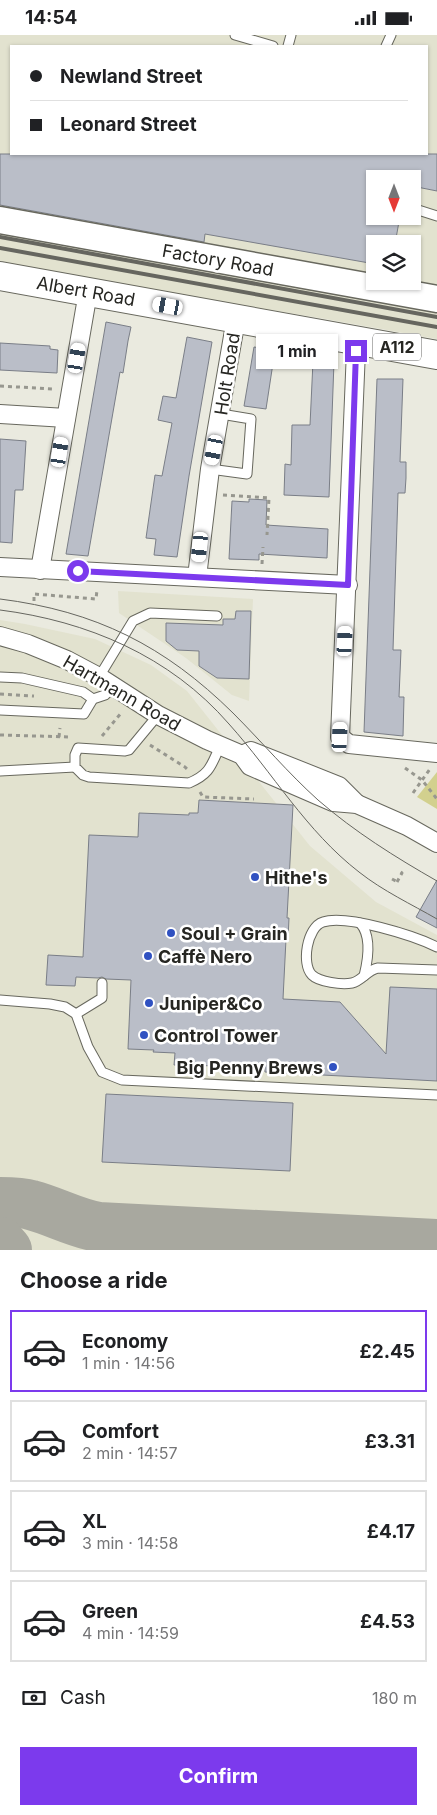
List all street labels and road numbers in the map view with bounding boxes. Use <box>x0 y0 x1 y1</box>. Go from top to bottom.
street label: Factory Road <box>161 240 275 280</box>
street label: Albert Road <box>35 272 137 310</box>
street label: Holt Road <box>210 331 244 417</box>
road number: A112 <box>373 333 421 361</box>
street label: Hartmann Road <box>60 651 184 735</box>

